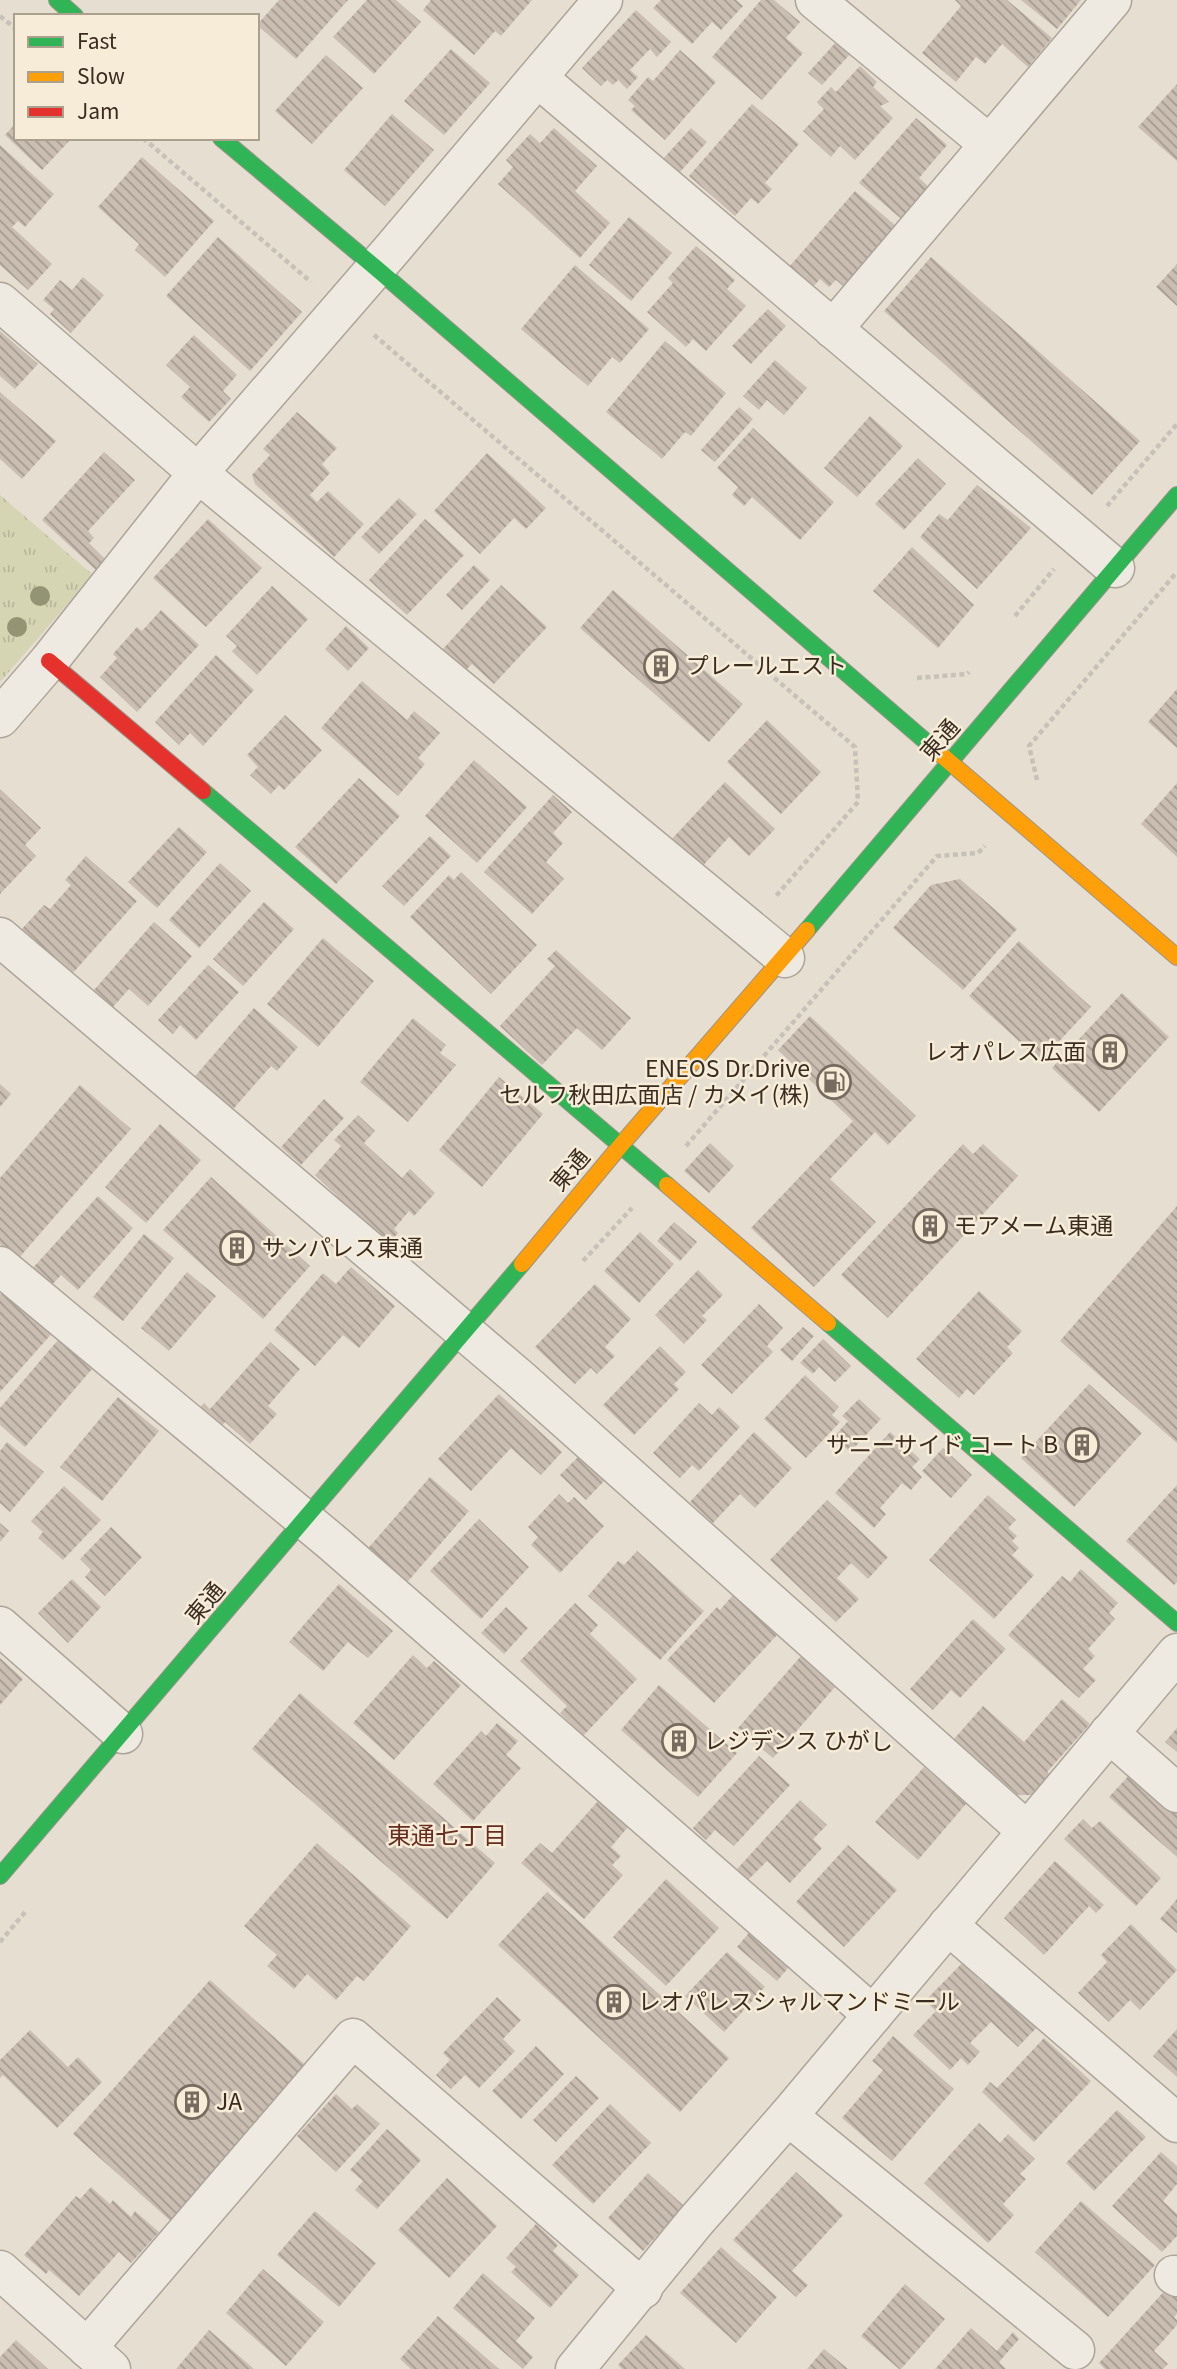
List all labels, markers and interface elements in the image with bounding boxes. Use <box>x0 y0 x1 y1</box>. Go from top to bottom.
legend <box>14 14 259 140</box>
text: Fast <box>77 25 117 55</box>
text: Slow <box>77 60 125 90</box>
text: Jam <box>77 95 120 125</box>
building icon: プレールエスト <box>642 647 680 685</box>
place label: プレールエスト <box>686 647 847 681</box>
street label: 東通 <box>911 710 966 767</box>
place label: レオパレス広面 <box>925 1033 1086 1067</box>
building icon: レオパレス広面 <box>1091 1033 1129 1071</box>
place label: ENEOS Dr.Drive セルフ秋田広面店 / カメイ(株) <box>499 1050 810 1110</box>
fuel station icon: ENEOS Dr.Drive セルフ秋田広面店 / カメイ(株) <box>815 1063 853 1101</box>
street label: 東通 <box>541 1140 596 1197</box>
building icon: モアメーム東通 <box>911 1207 949 1245</box>
place label: モアメーム東通 <box>954 1207 1113 1241</box>
building icon: サンパレス東通 <box>218 1229 256 1267</box>
place label: サンパレス東通 <box>262 1229 423 1263</box>
place label: サニーサイド コート B <box>826 1426 1058 1460</box>
building icon: サニーサイド コート B <box>1063 1426 1101 1464</box>
street label: 東通 <box>176 1573 231 1630</box>
building icon: レジデンス ひがし <box>660 1722 698 1760</box>
place label: レジデンス ひがし <box>704 1722 893 1756</box>
district label: 東通七丁目 <box>387 1816 507 1851</box>
building icon: レオパレスシャルマンドミール <box>595 1983 633 2021</box>
place label: レオパレスシャルマンドミール <box>638 1983 960 2017</box>
building icon: JA <box>173 2083 211 2121</box>
place label: JA <box>216 2083 242 2117</box>

